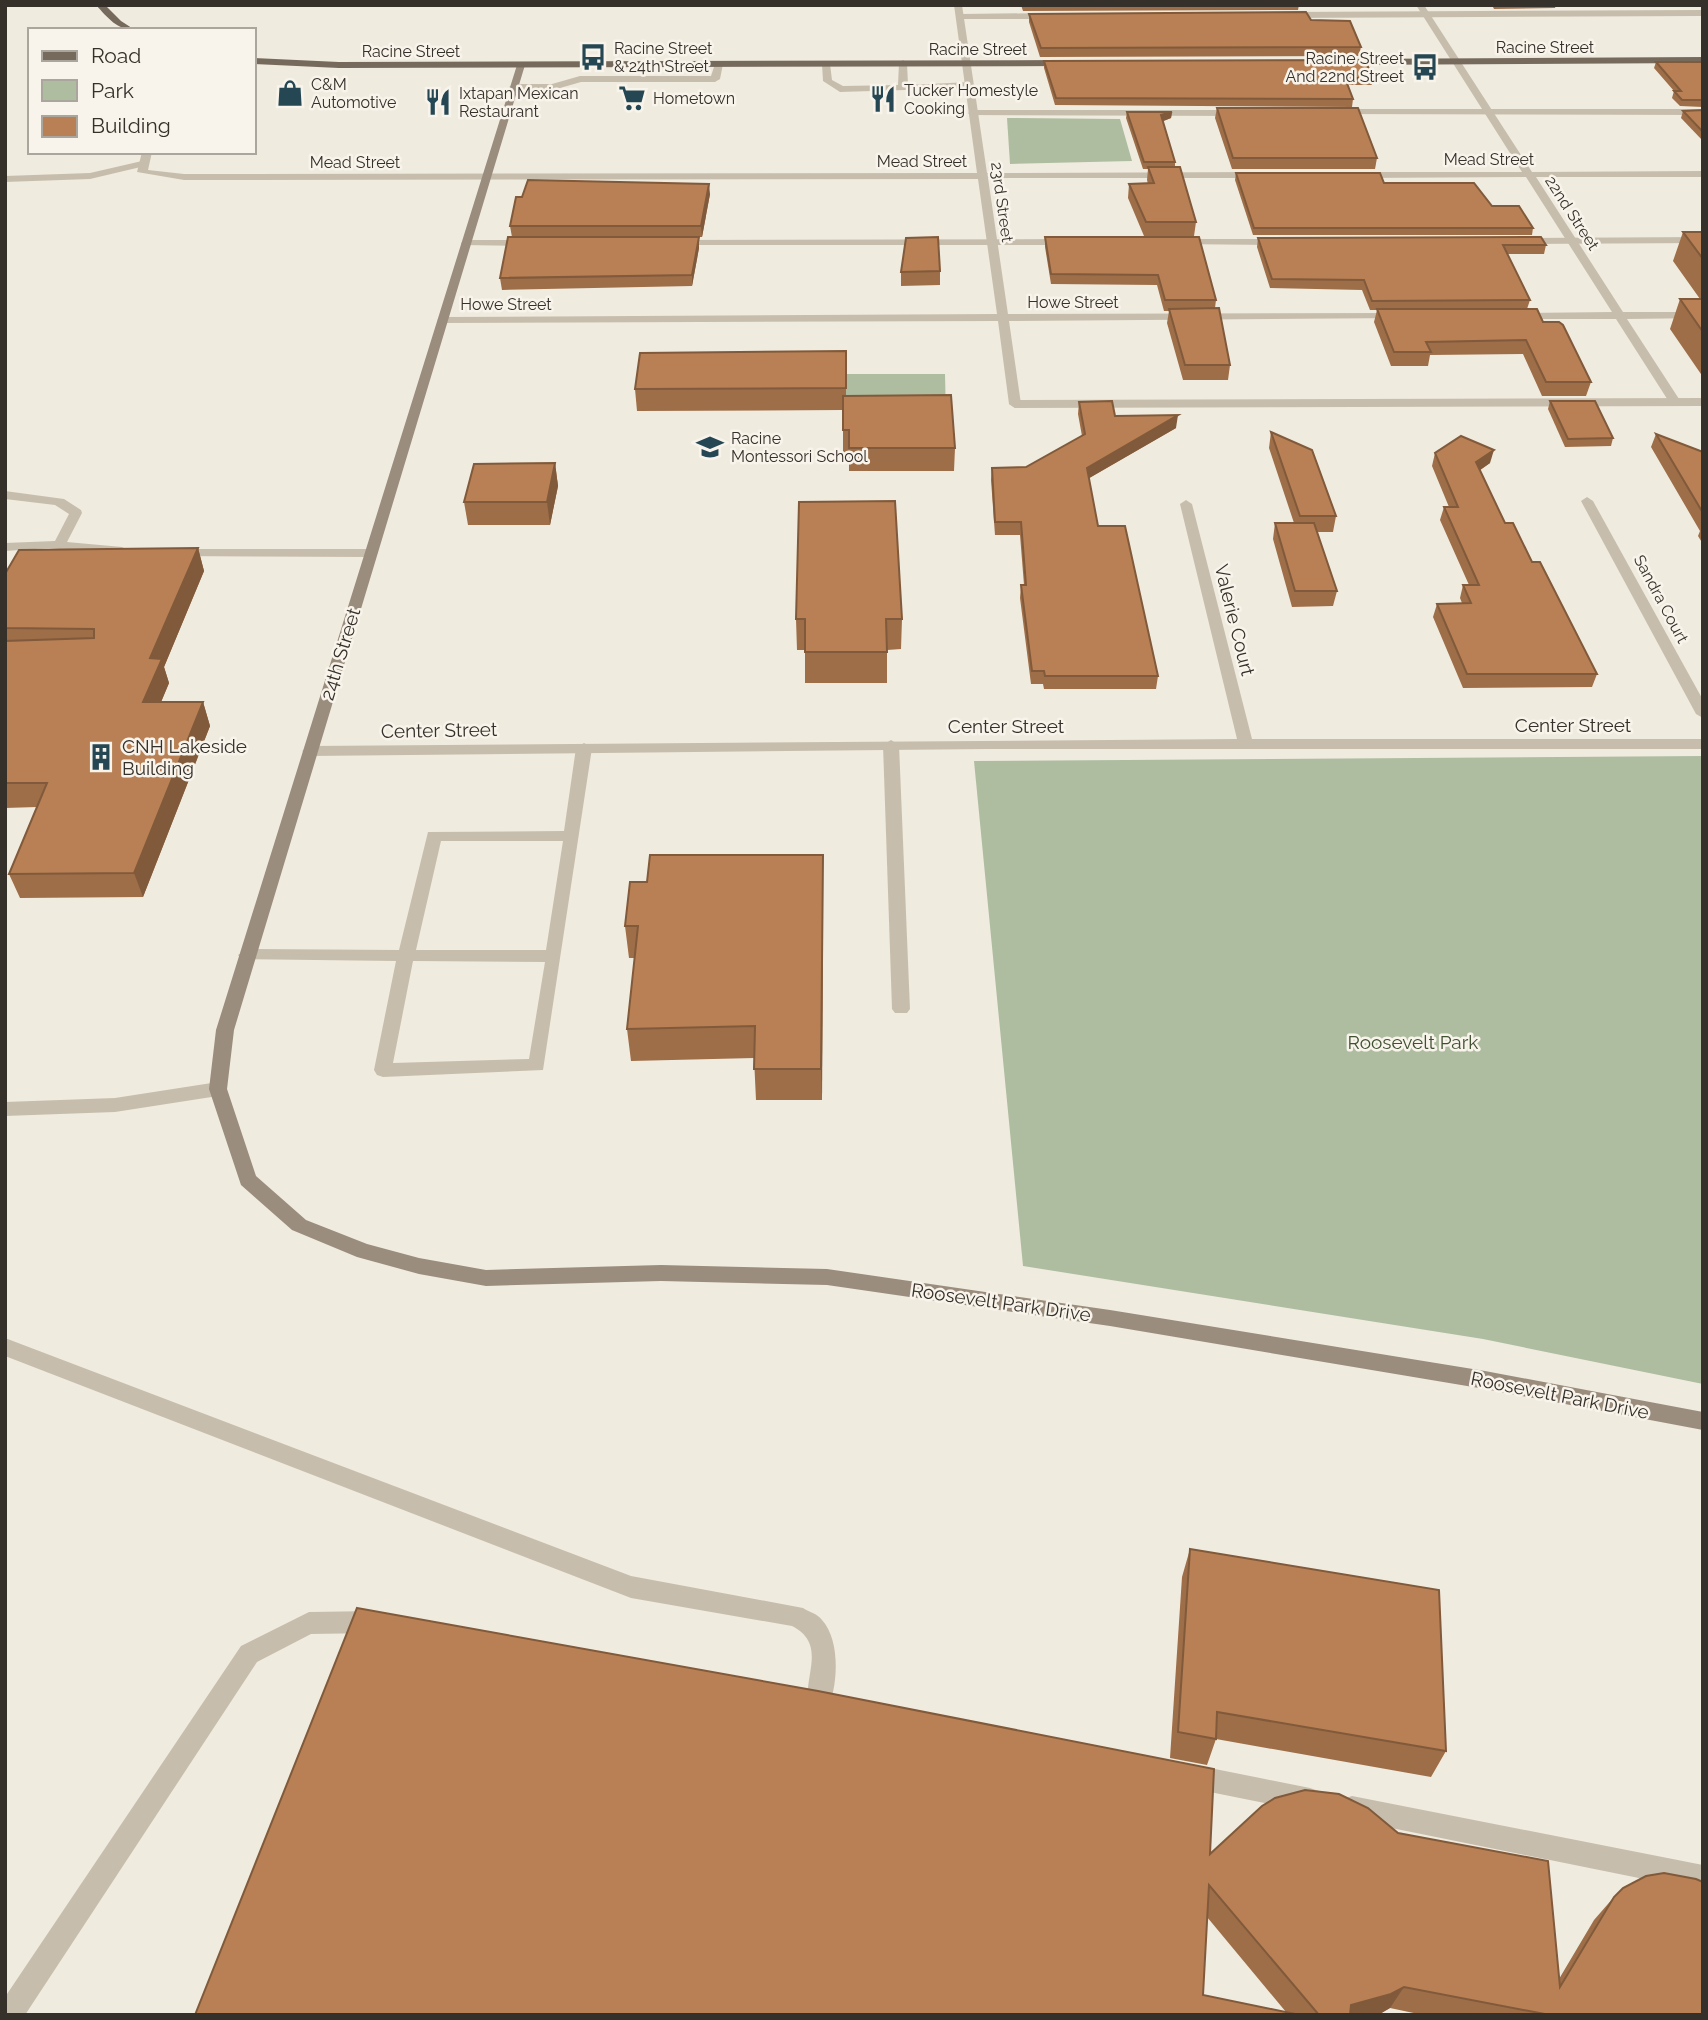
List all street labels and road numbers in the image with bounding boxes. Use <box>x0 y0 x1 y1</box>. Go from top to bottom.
street label: Racine Street <box>1496 38 1595 57</box>
street label: Racine Street <box>929 40 1028 59</box>
street label: Racine Street <box>362 42 461 61</box>
street label: Mead Street <box>1444 150 1535 169</box>
street label: Mead Street <box>877 152 968 171</box>
street label: Mead Street <box>310 153 401 172</box>
street label: 23rd Street <box>987 161 1017 244</box>
street label: 22nd Street <box>1541 172 1603 254</box>
street label: Howe Street <box>1027 293 1119 312</box>
street label: Howe Street <box>460 295 552 314</box>
street label: Sandra Court <box>1630 552 1692 647</box>
street label: Valerie Court <box>1211 562 1260 679</box>
street label: 24th Street <box>316 605 365 703</box>
street label: Center Street <box>1515 714 1632 736</box>
street label: Center Street <box>948 715 1065 737</box>
street label: Center Street <box>381 718 498 742</box>
street label: Roosevelt Park Drive <box>910 1279 1092 1325</box>
street label: Roosevelt Park Drive <box>1469 1367 1651 1423</box>

